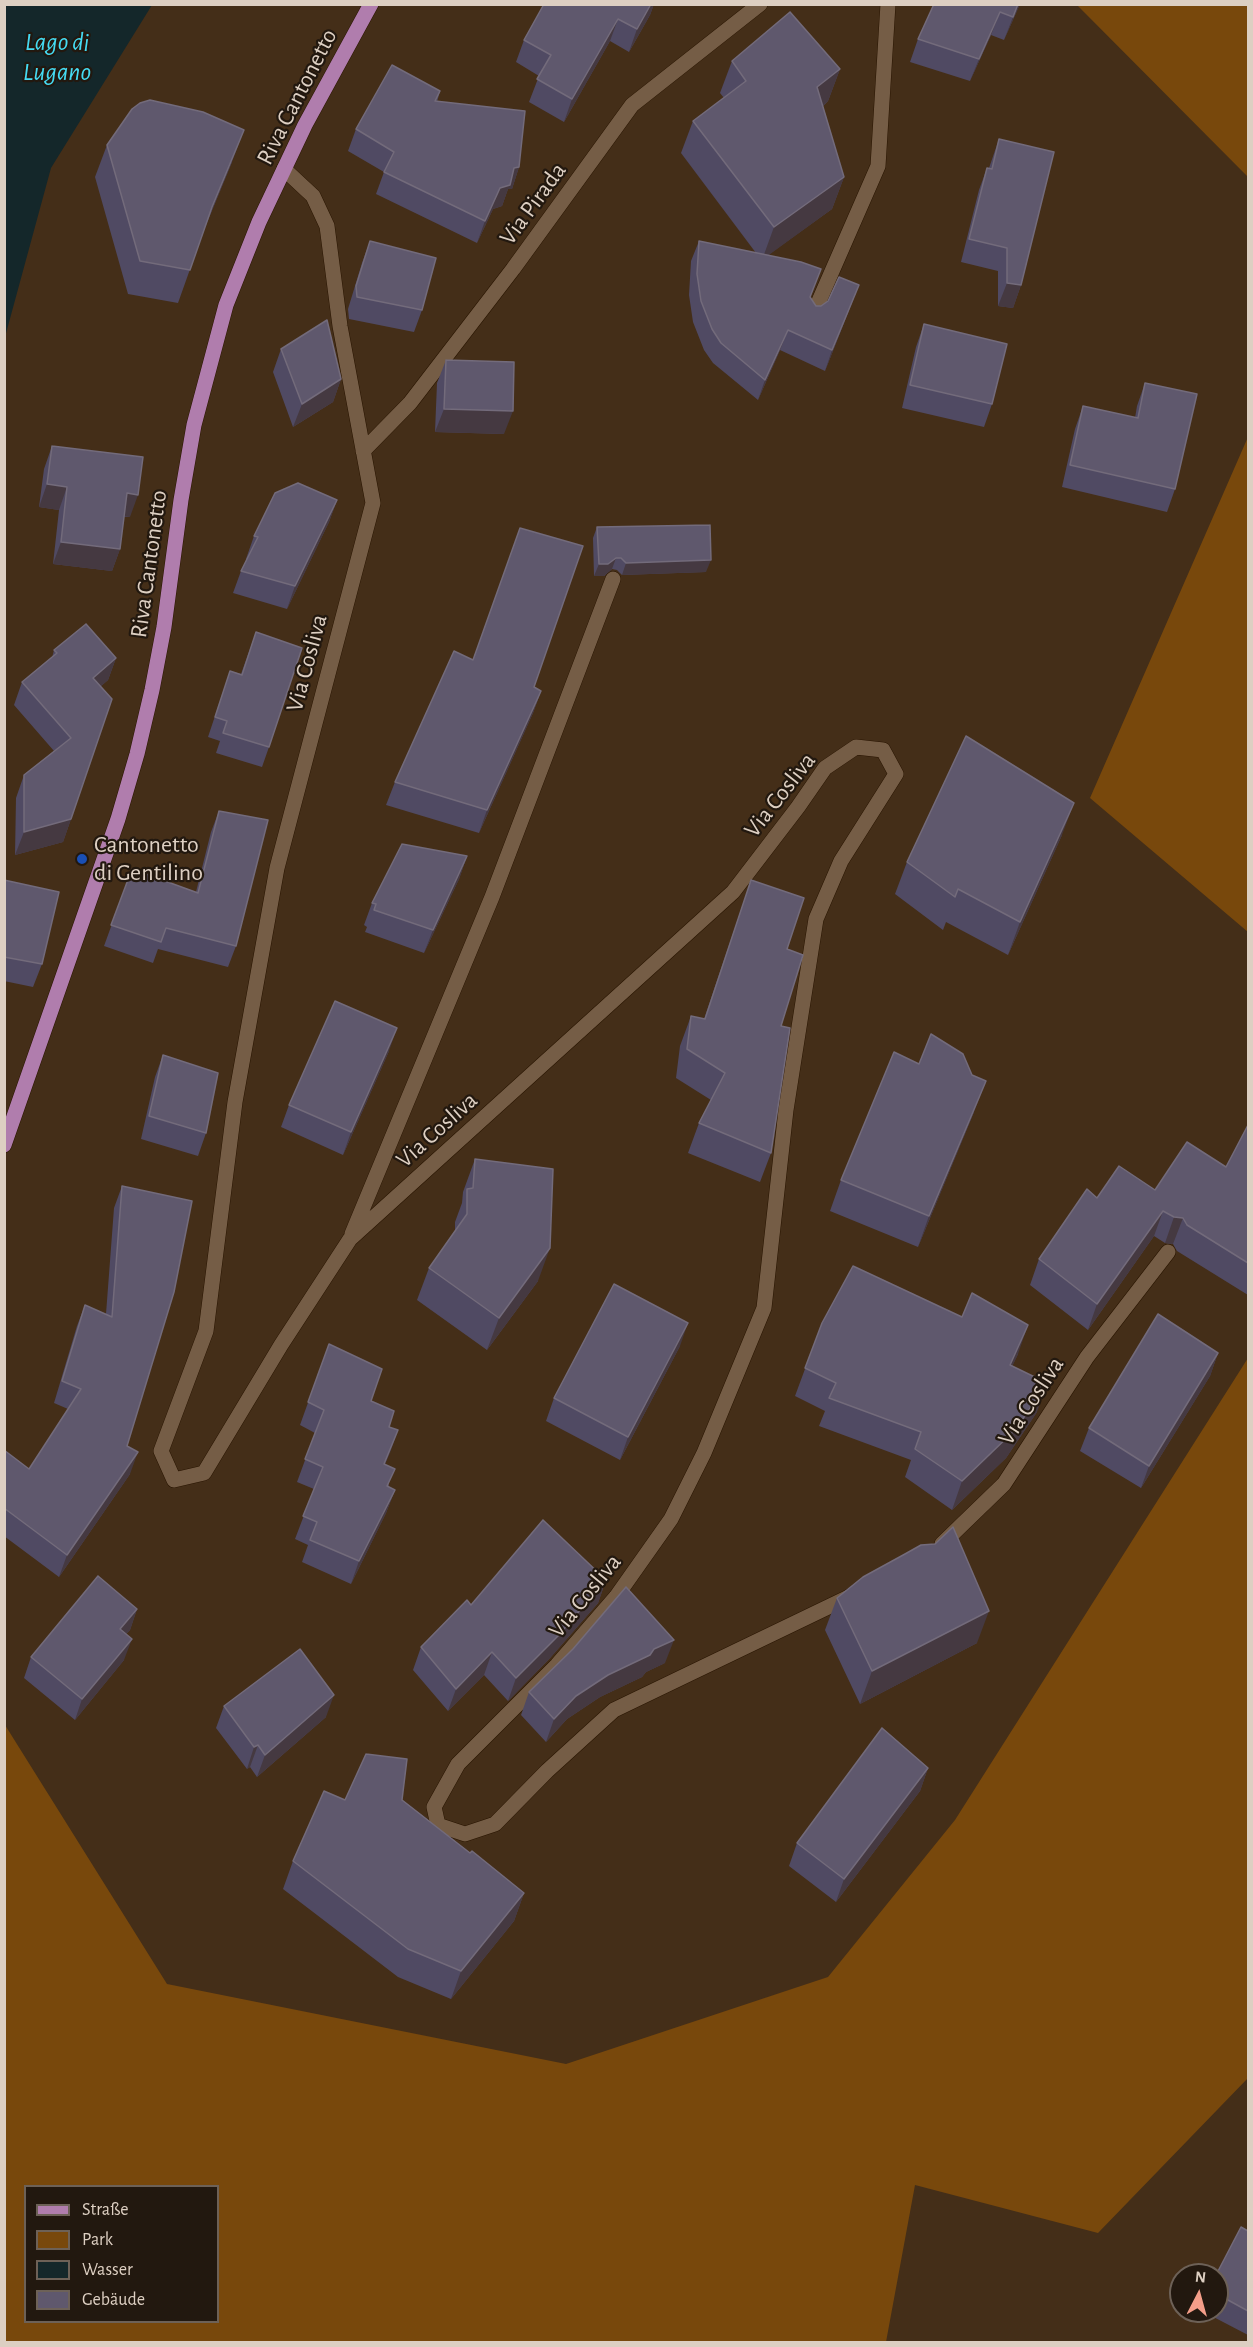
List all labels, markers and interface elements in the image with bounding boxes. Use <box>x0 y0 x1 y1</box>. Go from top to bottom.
street label: Riva Cantonetto <box>250 24 344 170</box>
water label: Lago di Lugano <box>23 26 91 88</box>
street label: Via Pirada <box>493 157 573 251</box>
street label: Riva Cantonetto <box>124 488 174 640</box>
street label: Via Cosliva <box>280 611 334 715</box>
street label: Via Cosliva <box>738 747 822 843</box>
place label: Cantonetto di Gentilino <box>94 831 203 887</box>
marker: Cantonetto di Gentilino <box>75 852 89 866</box>
street label: Via Cosliva <box>390 1086 484 1174</box>
street label: Via Cosliva <box>992 1351 1070 1451</box>
street label: Via Cosliva <box>542 1548 628 1644</box>
legend <box>24 2185 219 2323</box>
text: Straße <box>82 2201 128 2219</box>
text: Park <box>82 2231 113 2249</box>
text: Wasser <box>82 2261 133 2279</box>
north arrow <box>1169 2263 1229 2323</box>
text: N <box>1194 2269 1207 2286</box>
text: Gebäude <box>82 2291 145 2309</box>

